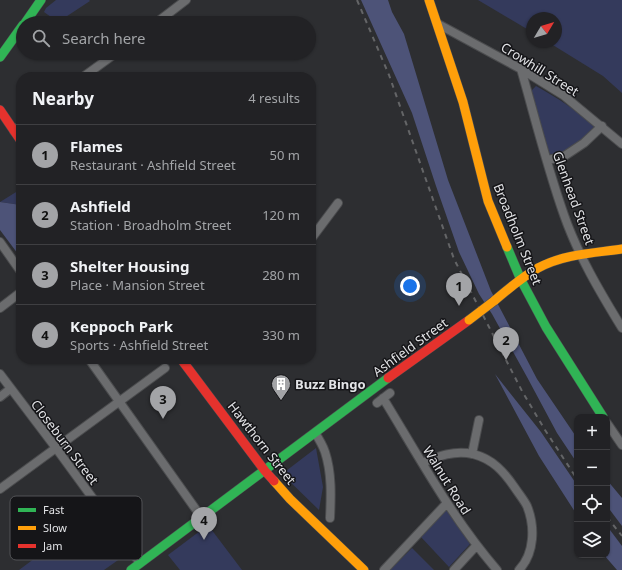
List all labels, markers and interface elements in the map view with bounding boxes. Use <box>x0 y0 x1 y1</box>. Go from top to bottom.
north arrow <box>526 12 562 48</box>
search box <box>16 16 316 60</box>
icon: search <box>30 27 52 49</box>
text: Search here <box>62 28 145 48</box>
street label: Crowhill Street <box>498 38 583 100</box>
text: Nearby <box>32 87 94 110</box>
text: 4 results <box>248 89 300 107</box>
text: Flames <box>70 136 123 156</box>
text: 1 <box>41 146 49 164</box>
text: 50 m <box>270 146 300 164</box>
street label: Glenhead Street <box>549 149 599 248</box>
text: Restaurant · Ashfield Street <box>70 156 236 174</box>
street label: Broadholm Street <box>489 181 547 288</box>
text: Ashfield <box>70 196 131 216</box>
text: 2 <box>41 206 49 224</box>
text: 120 m <box>262 206 300 224</box>
text: Station · Broadholm Street <box>70 216 231 234</box>
text: Shelter Housing <box>70 256 189 276</box>
text: 3 <box>41 266 49 284</box>
text: 280 m <box>262 266 300 284</box>
pin: 1 <box>446 273 472 306</box>
text: Place · Mansion Street <box>70 276 205 294</box>
your location <box>400 276 420 296</box>
street label: Ashfield Street <box>369 313 451 380</box>
text: Keppoch Park <box>70 316 173 336</box>
text: 4 <box>41 326 49 344</box>
text: 330 m <box>262 326 300 344</box>
pin: 2 <box>493 327 519 360</box>
text: Sports · Ashfield Street <box>70 336 208 354</box>
building icon: Buzz Bingo <box>270 373 292 401</box>
place label: Buzz Bingo <box>295 375 366 393</box>
pin: 3 <box>150 386 176 419</box>
street label: Closeburn Street <box>27 396 103 488</box>
street label: Hawthorn Street <box>224 398 300 488</box>
map controls <box>574 414 610 558</box>
button: + <box>574 414 610 450</box>
street label: Walnut Road <box>419 442 475 518</box>
button: − <box>574 450 610 486</box>
button: locate <box>574 486 610 522</box>
legend <box>10 496 142 560</box>
text: Fast <box>43 502 64 517</box>
pin: 4 <box>191 507 217 540</box>
text: Slow <box>43 520 67 535</box>
button: layers <box>574 522 610 558</box>
text: Jam <box>42 538 62 553</box>

